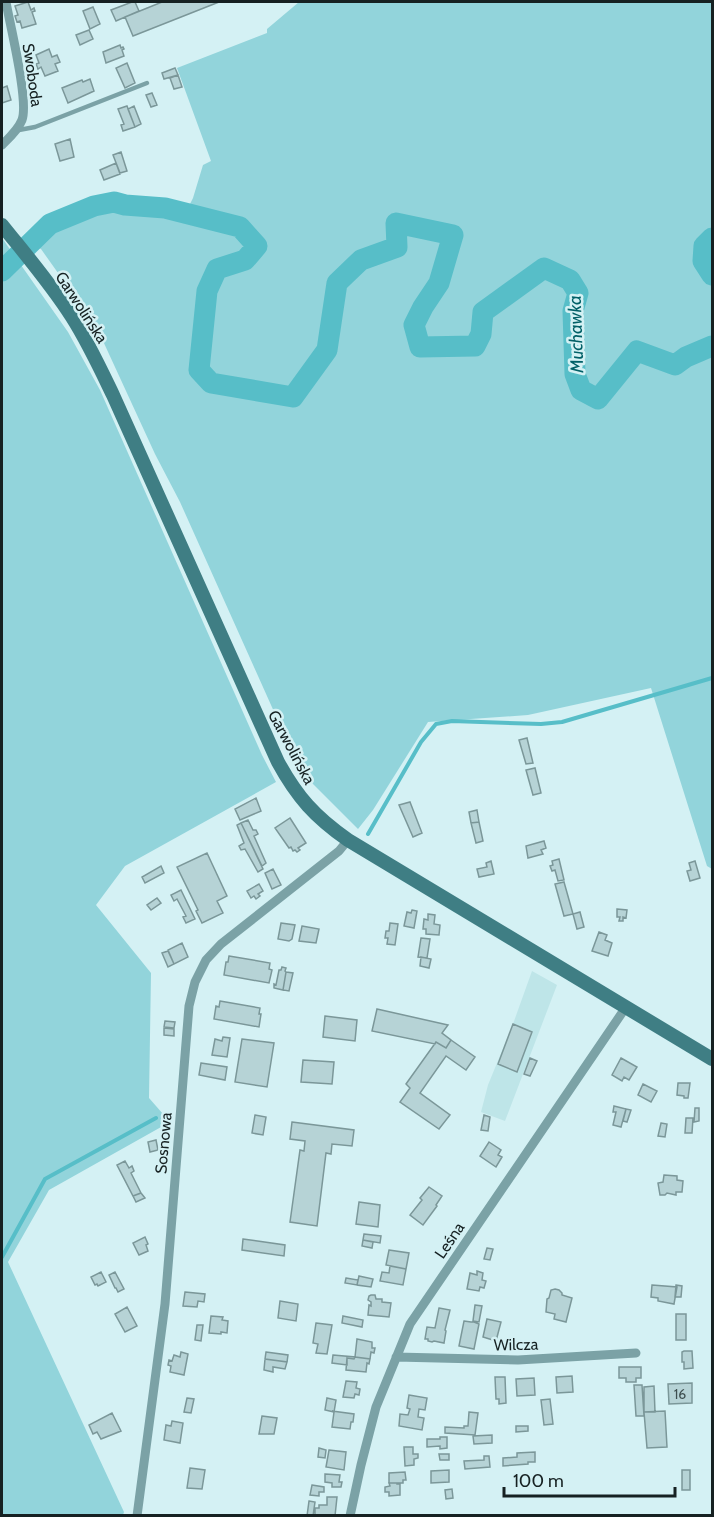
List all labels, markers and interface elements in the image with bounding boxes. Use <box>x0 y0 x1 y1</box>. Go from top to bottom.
street label: Swoboda <box>19 42 46 108</box>
street label: Garwolińska <box>51 268 112 347</box>
water label: Muchawka <box>564 295 588 374</box>
street label: Garwolińska <box>264 707 319 788</box>
street label: Sosnowa <box>151 1111 176 1175</box>
street label: Leśna <box>431 1218 468 1262</box>
street label: Wilcza <box>494 1335 539 1354</box>
house number: 16 <box>674 1385 686 1403</box>
scale bar <box>504 1460 675 1498</box>
text: 100 m <box>513 1470 564 1492</box>

